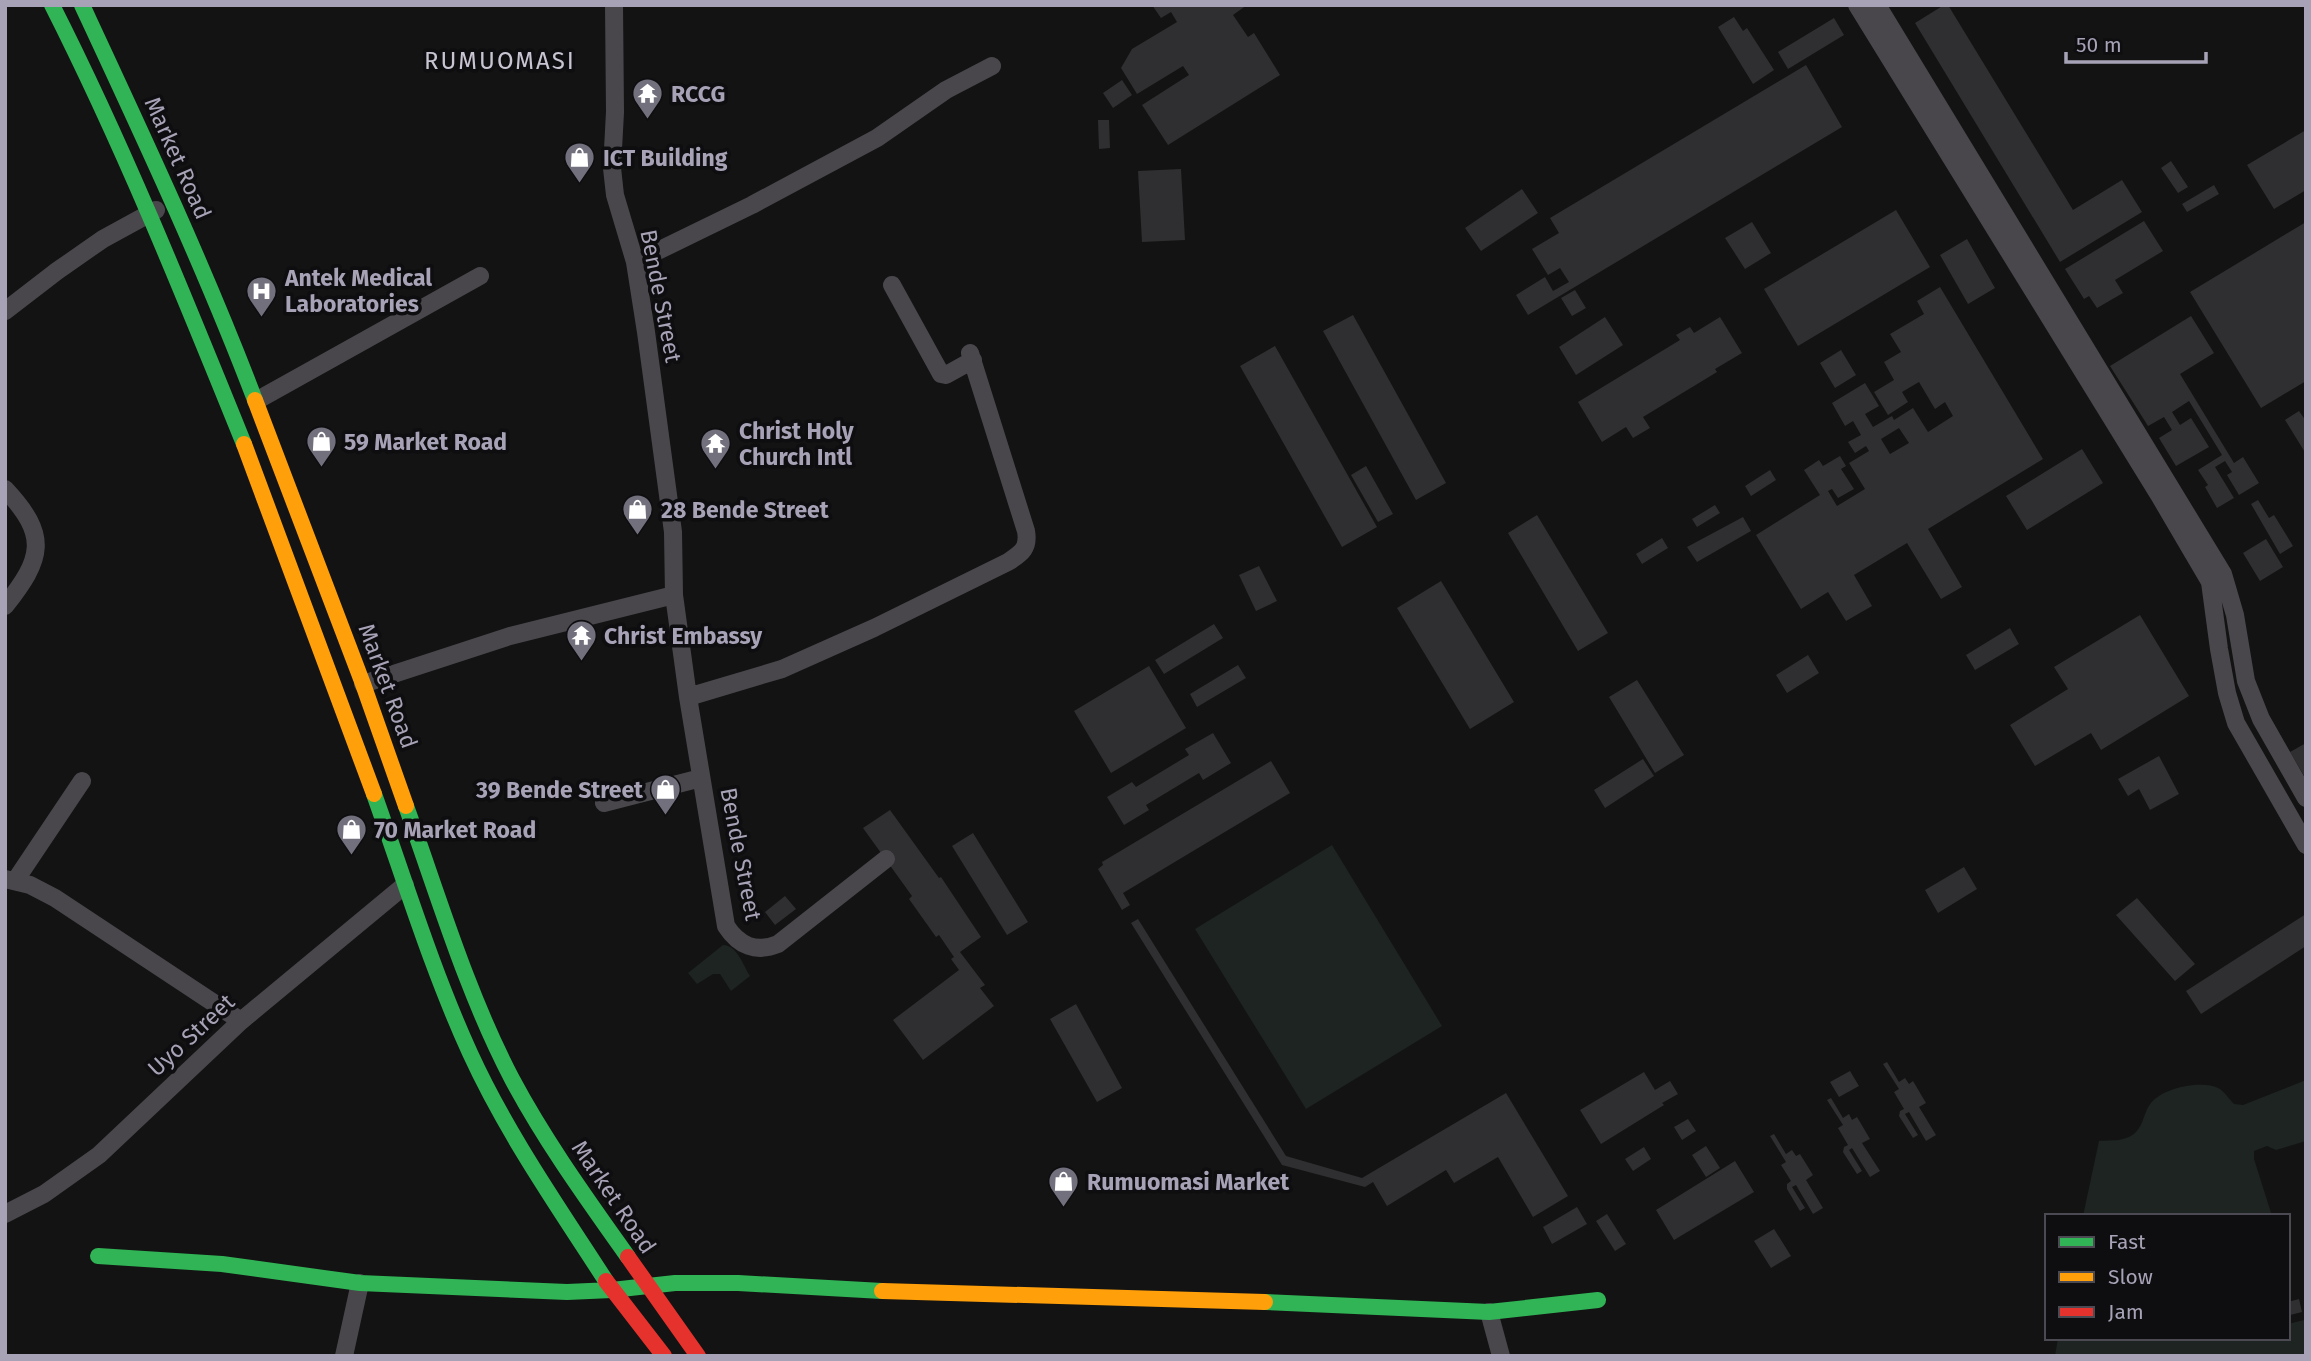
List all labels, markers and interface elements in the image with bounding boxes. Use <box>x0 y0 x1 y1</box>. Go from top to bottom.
scale bar <box>2066 21 2206 65</box>
text: 50 m <box>2076 32 2122 58</box>
district label: RUMUOMASI <box>424 47 576 75</box>
temple icon: RCCG <box>631 77 665 121</box>
place label: RCCG <box>671 80 725 108</box>
street label: Market Road <box>139 93 217 223</box>
shop icon: ICT Building <box>563 141 597 185</box>
place label: ICT Building <box>603 144 728 172</box>
street label: Bende Street <box>634 227 688 366</box>
place label: Antek Medical Laboratories <box>284 264 432 318</box>
hospital icon: Antek Medical Laboratories <box>245 274 279 318</box>
place label: Christ Holy Church Intl <box>739 417 855 471</box>
shop icon: 59 Market Road <box>304 425 338 469</box>
temple icon: Christ Holy Church Intl <box>699 427 733 471</box>
place label: 59 Market Road <box>344 428 507 456</box>
shop icon: 28 Bende Street <box>621 493 655 537</box>
place label: 28 Bende Street <box>661 496 830 524</box>
temple icon: Christ Embassy <box>564 619 598 663</box>
street label: Market Road <box>352 620 424 752</box>
place label: Christ Embassy <box>604 622 763 650</box>
shop icon: 39 Bende Street <box>649 773 683 817</box>
place label: 39 Bende Street <box>475 776 644 804</box>
street label: Bende Street <box>714 785 768 924</box>
shop icon: 70 Market Road <box>334 813 368 857</box>
place label: 70 Market Road <box>374 816 536 844</box>
street label: Uyo Street <box>142 987 241 1082</box>
street label: Market Road <box>566 1135 662 1259</box>
shop icon: Rumuomasi Market <box>1047 1165 1081 1209</box>
place label: Rumuomasi Market <box>1087 1168 1290 1196</box>
legend <box>2045 1214 2290 1340</box>
text: Fast <box>2108 1229 2146 1255</box>
text: Slow <box>2108 1264 2153 1290</box>
text: Jam <box>2108 1299 2144 1325</box>

